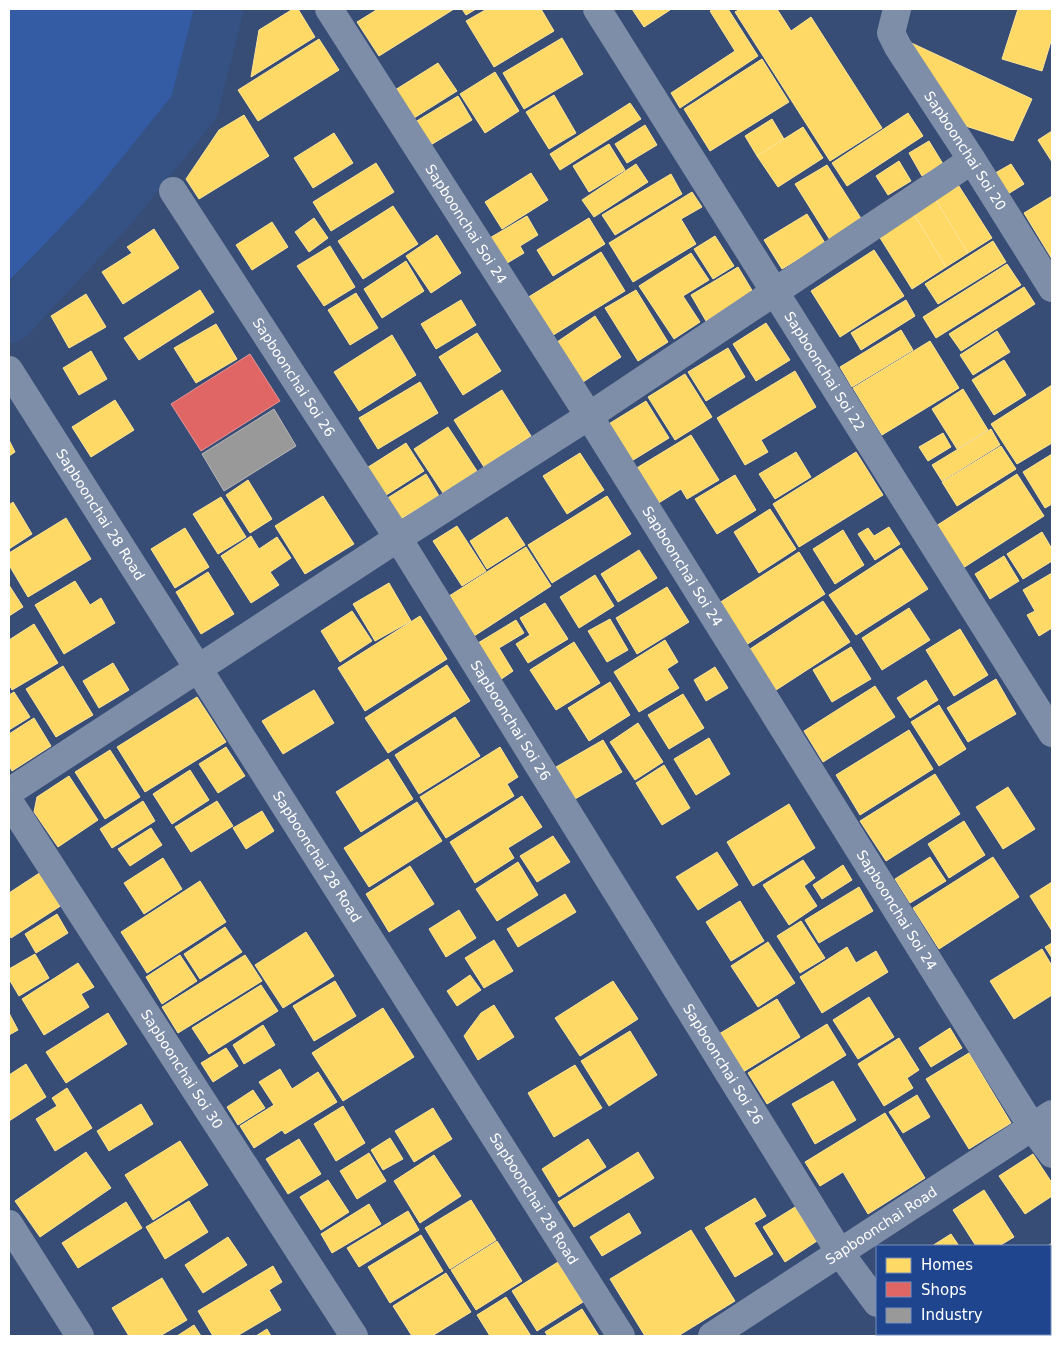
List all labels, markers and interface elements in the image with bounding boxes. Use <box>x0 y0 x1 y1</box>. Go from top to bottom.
street label: Sapboonchai Soi 20 <box>921 88 1009 213</box>
street label: Sapboonchai Soi 24 <box>422 161 510 287</box>
street label: Sapboonchai Soi 22 <box>781 309 868 434</box>
street label: Sapboonchai Soi 26 <box>249 315 338 440</box>
street label: Sapboonchai 28 Road <box>53 446 148 583</box>
street label: Sapboonchai Soi 24 <box>639 503 726 629</box>
street label: Sapboonchai Soi 26 <box>468 657 554 784</box>
street label: Sapboonchai 28 Road <box>270 788 365 925</box>
street label: Sapboonchai Soi 24 <box>853 847 940 973</box>
street label: Sapboonchai Soi 26 <box>680 1001 766 1127</box>
street label: Sapboonchai Soi 30 <box>138 1007 226 1132</box>
street label: Sapboonchai 28 Road <box>487 1130 582 1267</box>
street label: Sapboonchai Road <box>822 1183 940 1268</box>
legend <box>876 1245 1051 1335</box>
text: Homes <box>921 1256 973 1274</box>
text: Shops <box>921 1281 967 1299</box>
text: Industry <box>921 1306 983 1324</box>

